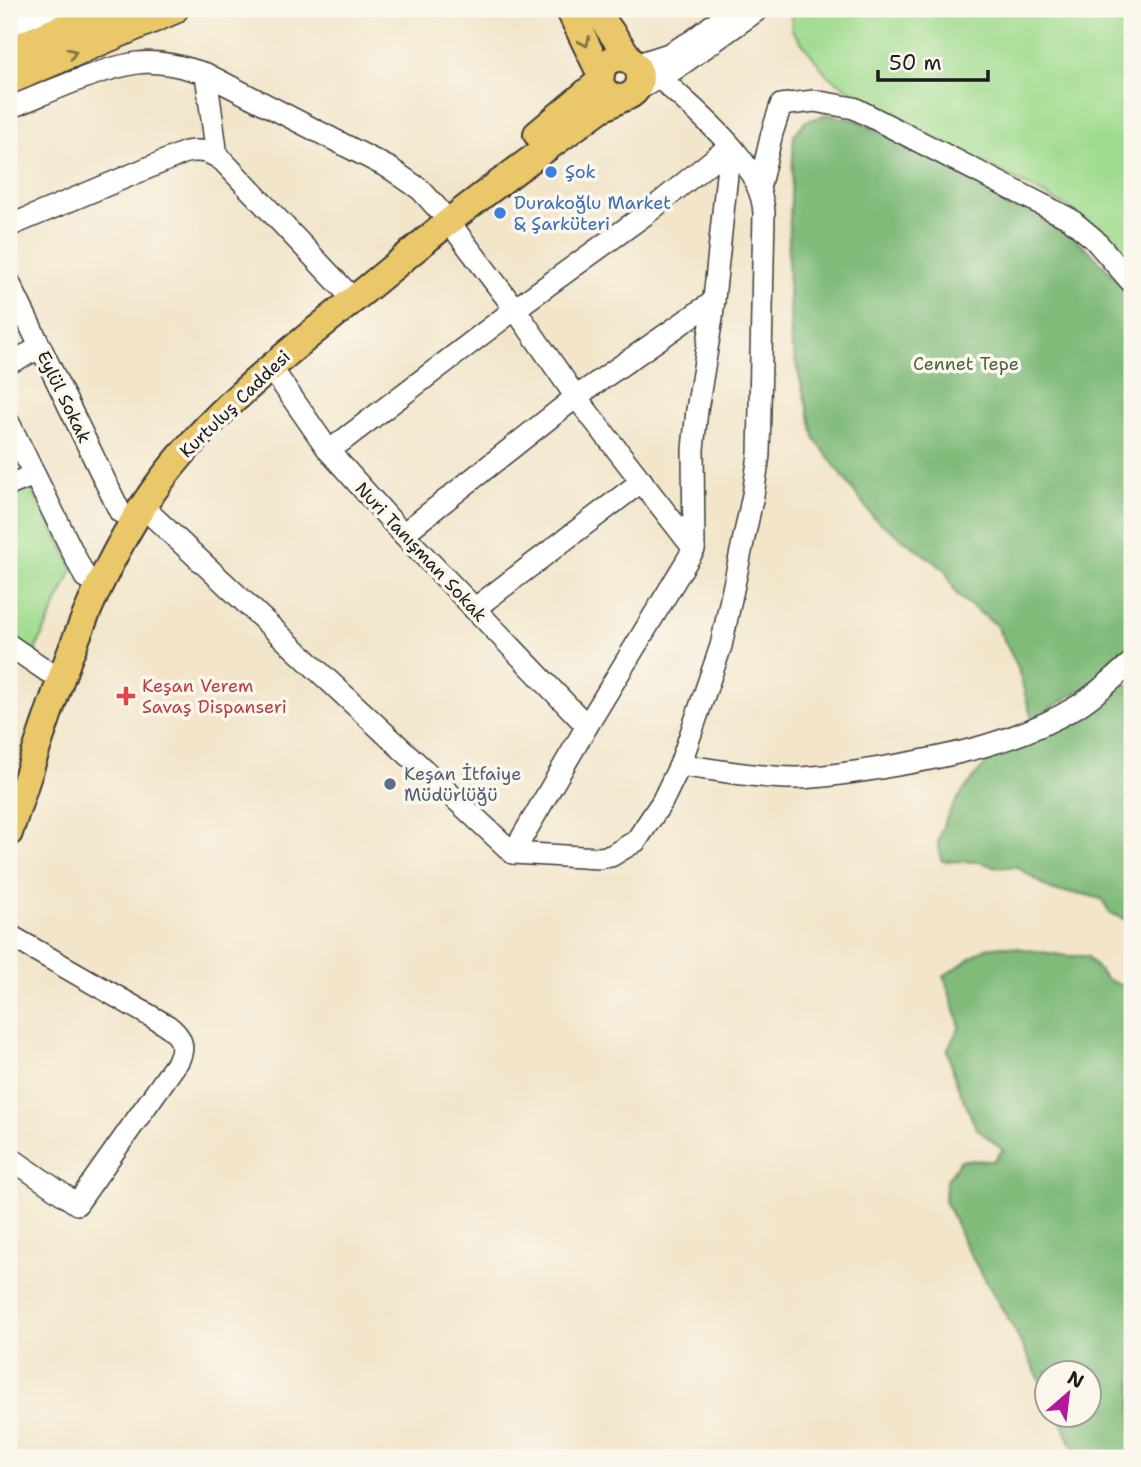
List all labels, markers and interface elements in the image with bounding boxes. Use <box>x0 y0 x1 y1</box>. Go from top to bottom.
one-way arrow <box>577 35 591 47</box>
scale bar <box>878 38 989 82</box>
one-way arrow <box>65 48 77 62</box>
text: 50 m <box>889 49 942 77</box>
place label: Şok <box>565 160 596 184</box>
marker: Şok <box>543 164 559 180</box>
place label: Durakoğlu Market & Şarküteri <box>514 191 671 236</box>
marker: Durakoğlu Market & Şarküteri <box>492 205 508 221</box>
street label: Kurtuluş Caddesi <box>174 345 296 463</box>
street label: Eylül Sokak <box>31 347 97 447</box>
park label: Cennet Tepe <box>913 352 1019 376</box>
street label: Nuri Tanışman Sokak <box>350 477 492 627</box>
place label: Keşan Verem Savaş Dispanseri <box>142 674 287 719</box>
marker: Keşan Verem Savaş Dispanseri <box>116 686 136 706</box>
place label: Keşan İtfaiye Müdürlüğü <box>404 762 521 807</box>
marker: Keşan İtfaiye Müdürlüğü <box>382 776 398 792</box>
north arrow <box>1032 1358 1102 1428</box>
text: N <box>1063 1365 1088 1394</box>

